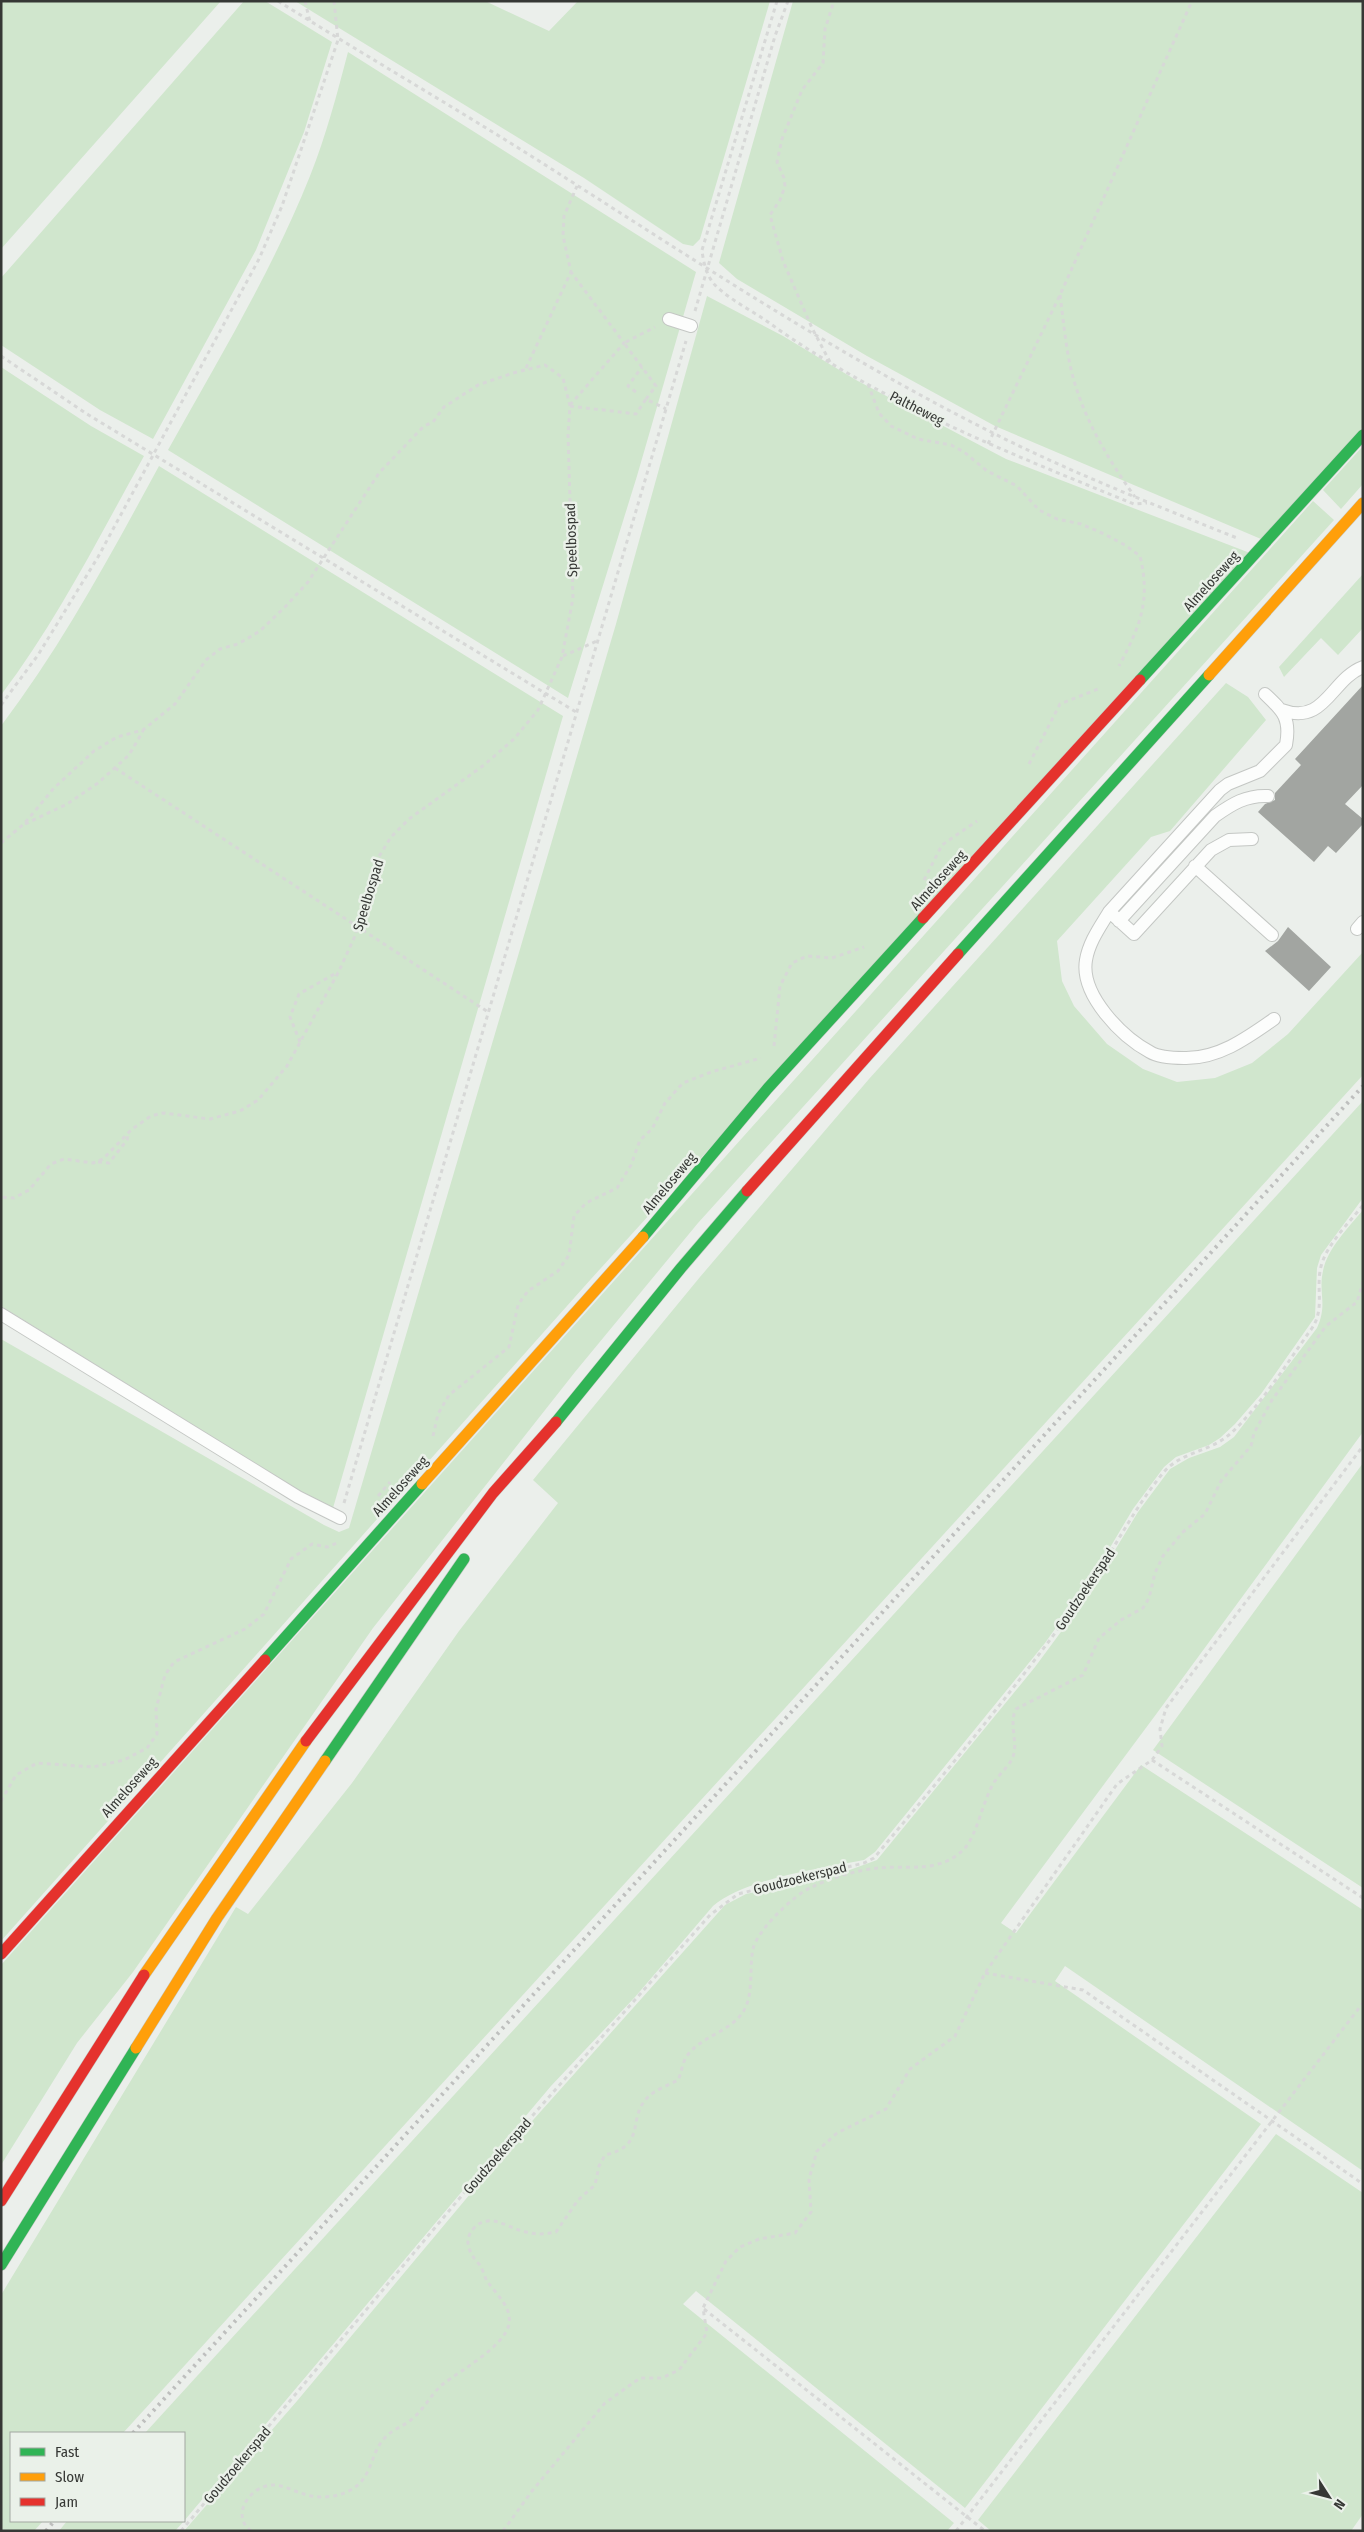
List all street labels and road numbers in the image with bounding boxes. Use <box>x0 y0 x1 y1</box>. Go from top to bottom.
street label: Paltheweg <box>887 388 947 429</box>
street label: Speelbospad <box>562 503 581 577</box>
street label: Almeloseweg <box>1180 547 1243 615</box>
street label: Almeloseweg <box>907 846 970 914</box>
street label: Speelbospad <box>349 857 387 933</box>
street label: Almeloseweg <box>639 1149 700 1218</box>
street label: Almeloseweg <box>369 1452 432 1520</box>
street label: Goudzoekerspad <box>1052 1545 1119 1634</box>
street label: Almeloseweg <box>98 1753 161 1821</box>
street label: Goudzoekerspad <box>752 1859 849 1898</box>
street label: Goudzoekerspad <box>460 2115 535 2198</box>
street label: Goudzoekerspad <box>200 2423 275 2507</box>

